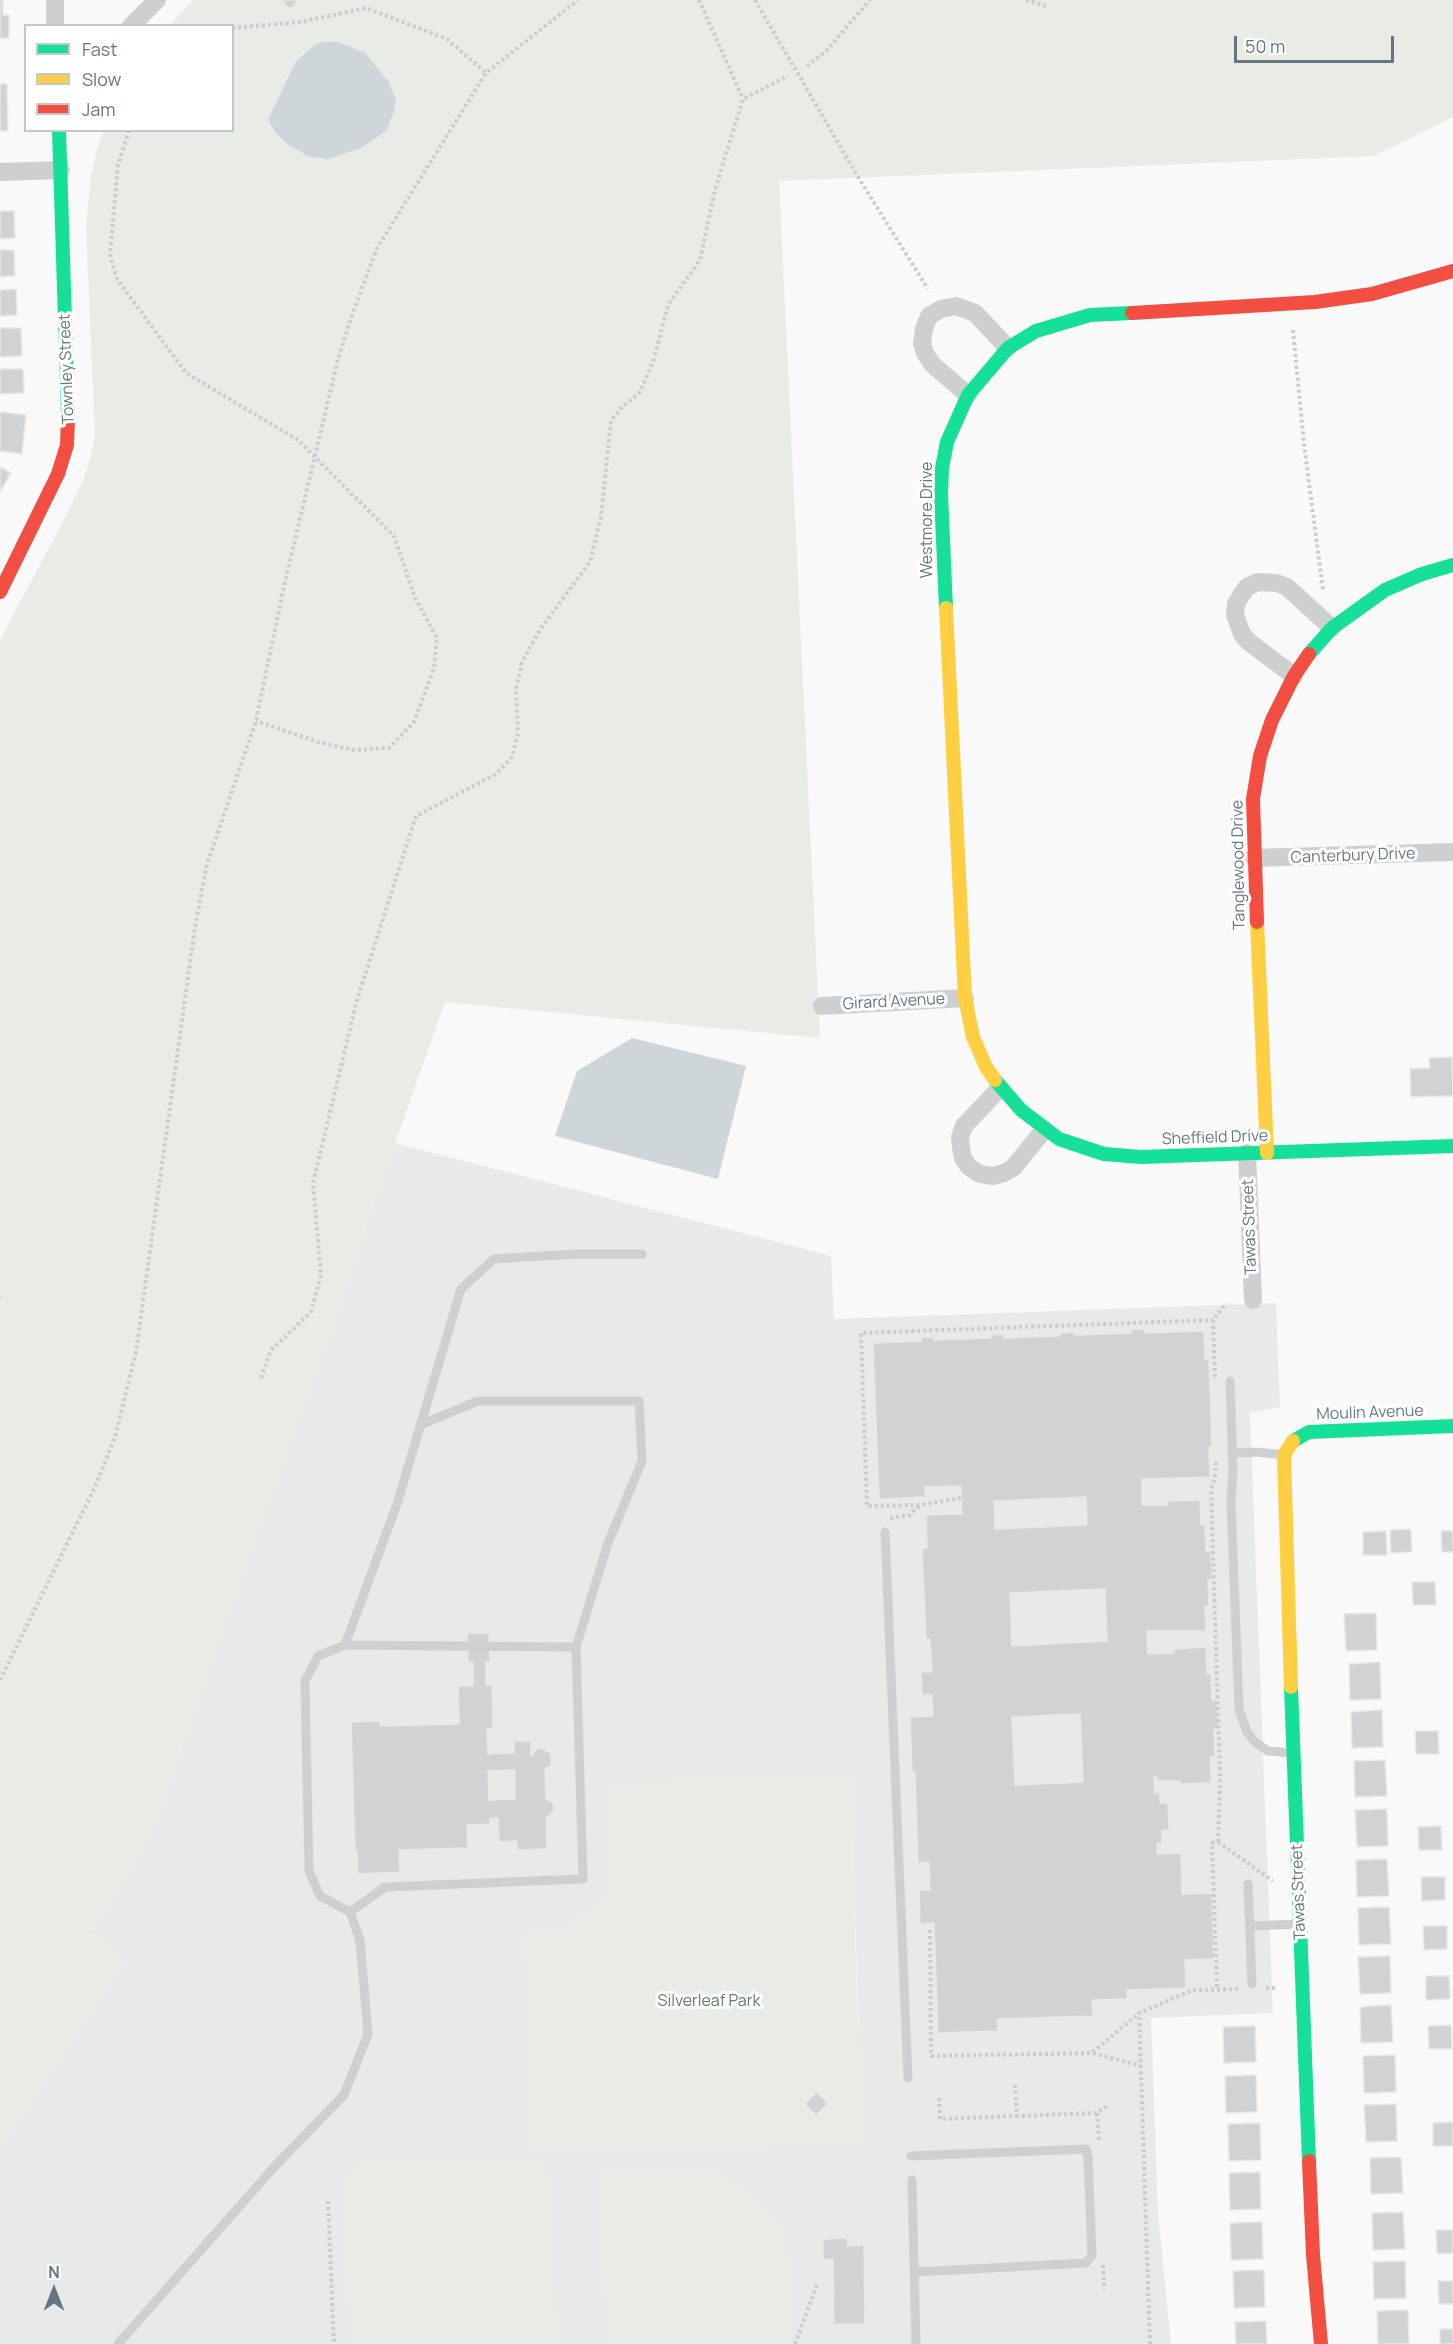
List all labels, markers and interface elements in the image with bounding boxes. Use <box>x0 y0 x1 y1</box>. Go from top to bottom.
legend <box>24 24 234 132</box>
scale bar <box>1237 24 1398 62</box>
text: 50 m <box>1245 34 1285 58</box>
text: Fast <box>82 37 117 61</box>
text: Slow <box>82 67 121 91</box>
text: Jam <box>82 97 116 121</box>
street label: Townley Street <box>55 313 79 425</box>
street label: Westmore Drive <box>918 462 938 578</box>
street label: Tanglewood Drive <box>1228 800 1250 930</box>
street label: Canterbury Drive <box>1290 844 1416 868</box>
street label: Girard Avenue <box>842 990 946 1014</box>
street label: Sheffield Drive <box>1161 1127 1269 1149</box>
street label: Tawas Street <box>1239 1179 1261 1275</box>
street label: Moulin Avenue <box>1316 1402 1424 1424</box>
street label: Tawas Street <box>1288 1844 1310 1940</box>
park label: Silverleaf Park <box>658 1992 760 2012</box>
north arrow <box>24 2260 84 2320</box>
text: N <box>48 2261 60 2283</box>

